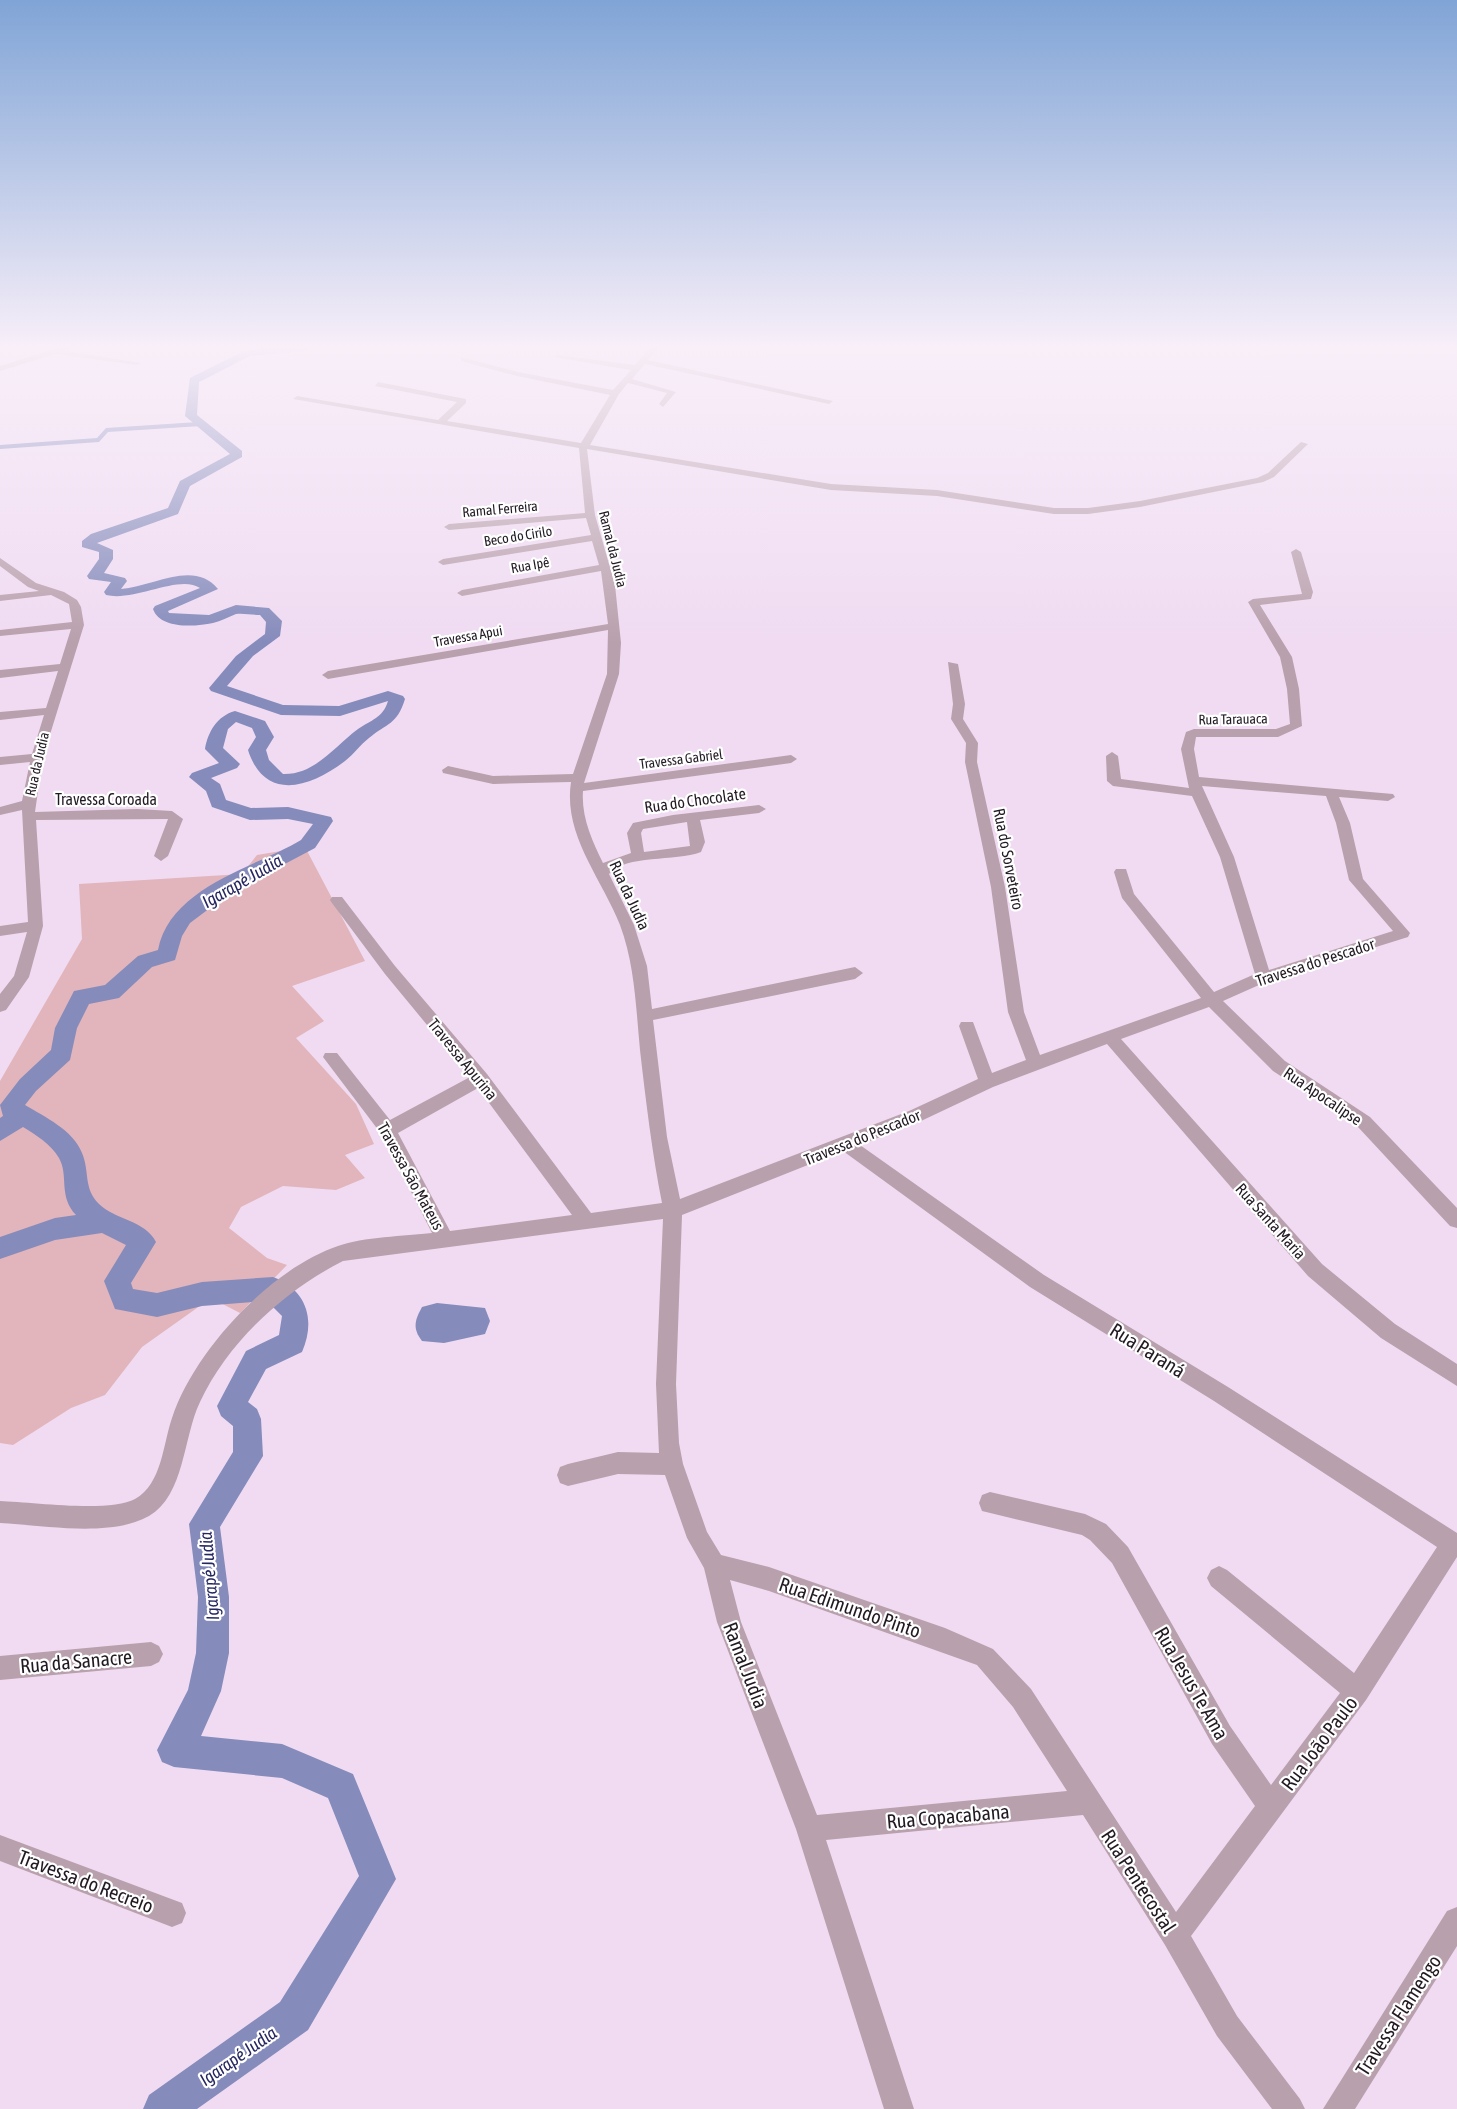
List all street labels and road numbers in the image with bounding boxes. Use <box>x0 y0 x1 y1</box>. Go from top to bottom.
street label: Ramal Ferreira <box>462 498 538 520</box>
street label: Ramal da Judia <box>596 509 630 589</box>
street label: Beco do Cirilo <box>483 523 553 549</box>
street label: Rua Ipê <box>510 554 550 576</box>
street label: Travessa Apui <box>432 622 504 650</box>
street label: Rua Tarauaca <box>1198 710 1268 728</box>
street label: Rua da Judia <box>22 731 52 797</box>
street label: Travessa Gabriel <box>638 746 724 772</box>
street label: Rua do Chocolate <box>643 784 747 816</box>
street label: Travessa Coroada <box>55 790 157 808</box>
street label: Rua do Sorveteiro <box>990 807 1028 911</box>
street label: Rua da Judia <box>606 858 654 932</box>
street label: Travessa do Pescador <box>1253 934 1377 990</box>
street label: Travessa Apurina <box>424 1015 501 1104</box>
street label: Rua Apocalipse <box>1280 1063 1365 1129</box>
street label: Travessa do Pescador <box>801 1105 923 1168</box>
street label: Travessa São Mateus <box>374 1119 448 1233</box>
street label: Rua Santa Maria <box>1232 1179 1310 1263</box>
street label: Rua Paraná <box>1106 1318 1190 1382</box>
street label: Rua Edimundo Pinto <box>776 1572 924 1642</box>
street label: Ramal Judia <box>719 1619 773 1711</box>
street label: Rua Jesus Te Ama <box>1150 1622 1234 1744</box>
street label: Rua da Sanacre <box>19 1645 133 1677</box>
street label: Rua João Paulo <box>1276 1691 1362 1795</box>
street label: Rua Copacabana <box>886 1799 1010 1833</box>
street label: Rua Pentecostal <box>1097 1825 1181 1938</box>
street label: Travessa do Recreio <box>15 1845 157 1917</box>
street label: Travessa Flamengo <box>1350 1950 1446 2080</box>

